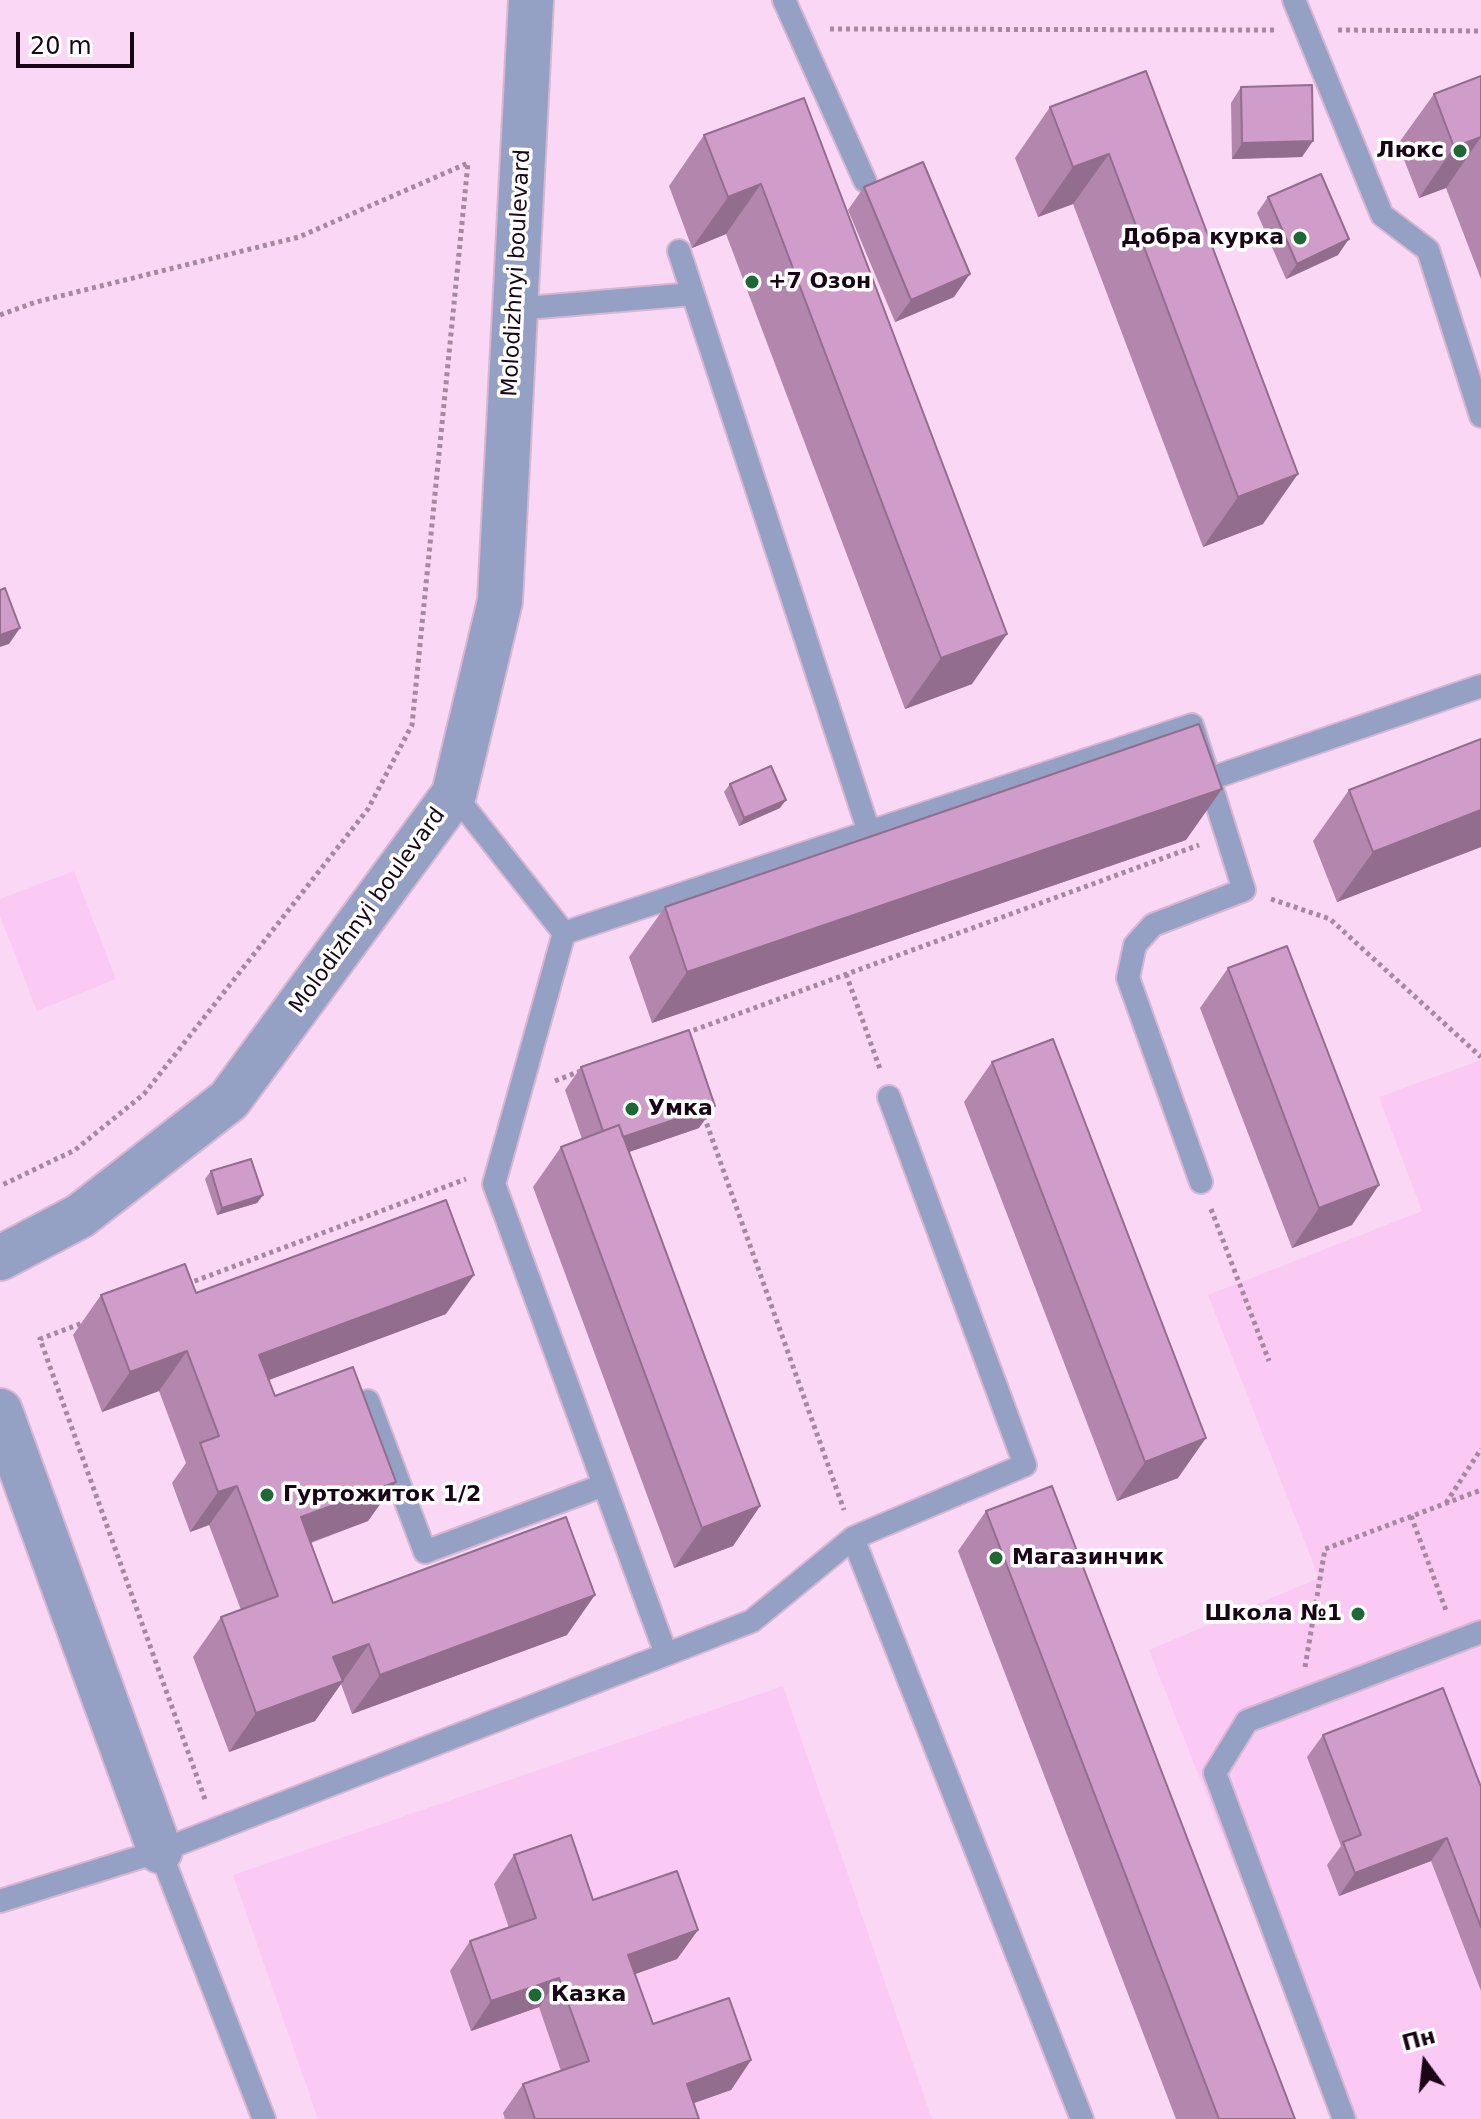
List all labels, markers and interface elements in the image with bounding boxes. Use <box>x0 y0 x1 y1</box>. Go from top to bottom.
scale bar <box>20 16 138 66</box>
text: 20 m <box>30 32 92 60</box>
place label: Люкс <box>1376 138 1444 164</box>
marker: Люкс <box>1451 142 1469 160</box>
street label: Molodizhnyi boulevard <box>497 149 537 397</box>
place label: Добра курка <box>1121 225 1284 251</box>
marker: Добра курка <box>1291 229 1309 247</box>
place label: +7 Озон <box>768 269 871 295</box>
marker: +7 Озон <box>743 273 761 291</box>
street label: Molodizhnyi boulevard <box>284 803 452 1019</box>
place label: Умка <box>648 1096 713 1122</box>
marker: Умка <box>623 1100 641 1118</box>
place label: Гуртожиток 1/2 <box>283 1482 481 1508</box>
marker: Гуртожиток 1/2 <box>258 1486 276 1504</box>
place label: Магазинчик <box>1012 1545 1164 1571</box>
marker: Магазинчик <box>987 1549 1005 1567</box>
place label: Школа №1 <box>1204 1601 1342 1627</box>
marker: Школа №1 <box>1349 1605 1367 1623</box>
place label: Казка <box>551 1982 626 2008</box>
marker: Казка <box>526 1986 544 2004</box>
north arrow <box>1385 2023 1465 2103</box>
text: Пн <box>1399 2023 1438 2056</box>

